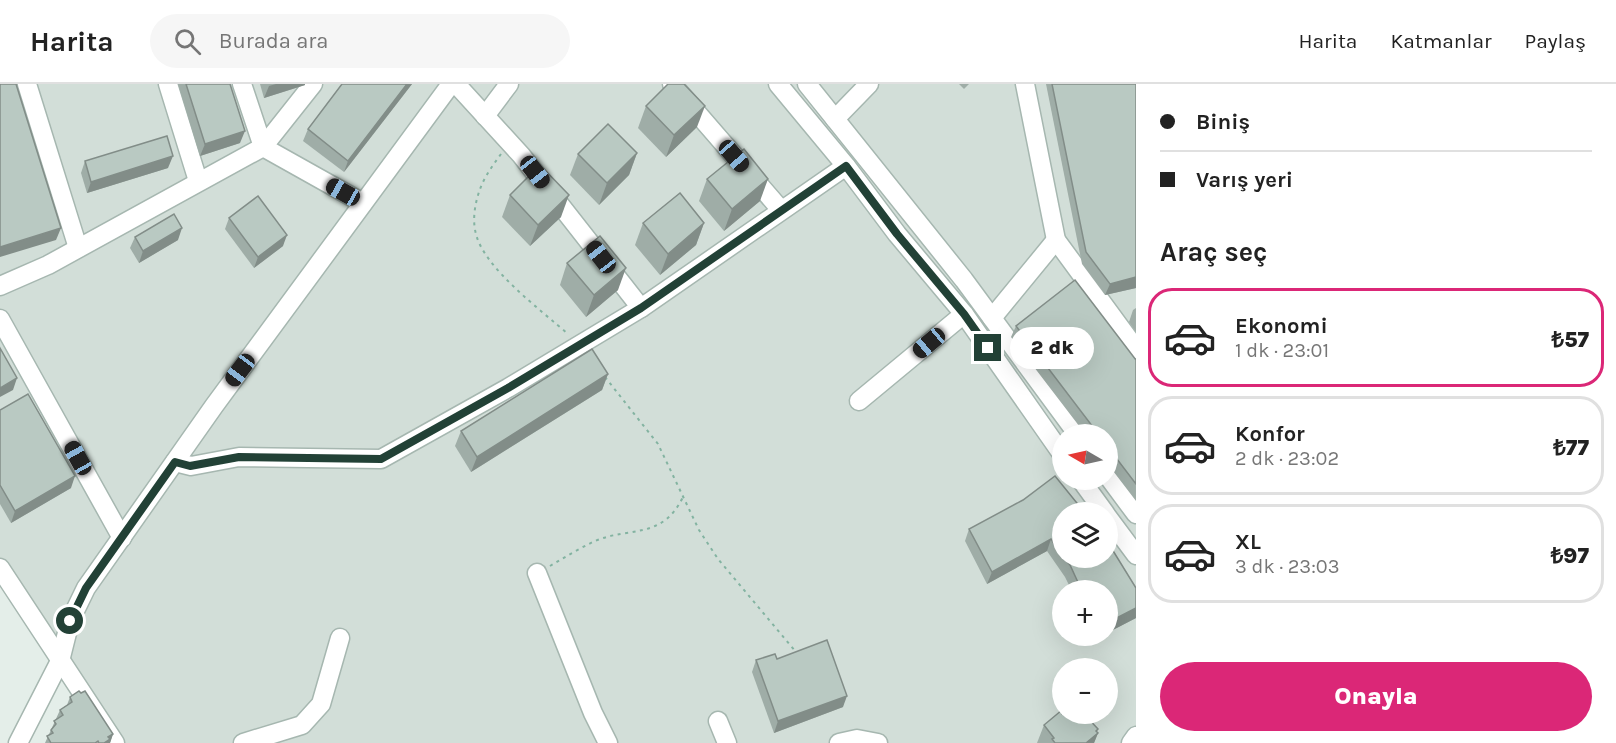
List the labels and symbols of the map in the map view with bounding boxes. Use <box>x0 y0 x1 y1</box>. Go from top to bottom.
car <box>715 137 753 175</box>
car <box>517 152 553 192</box>
car <box>323 175 363 209</box>
car <box>583 237 619 277</box>
car <box>909 325 949 361</box>
callout: 2 dk <box>1009 327 1093 369</box>
route end <box>974 334 1001 361</box>
car <box>222 350 258 390</box>
north arrow <box>1052 424 1118 490</box>
car <box>61 438 95 478</box>
route start <box>56 607 83 634</box>

